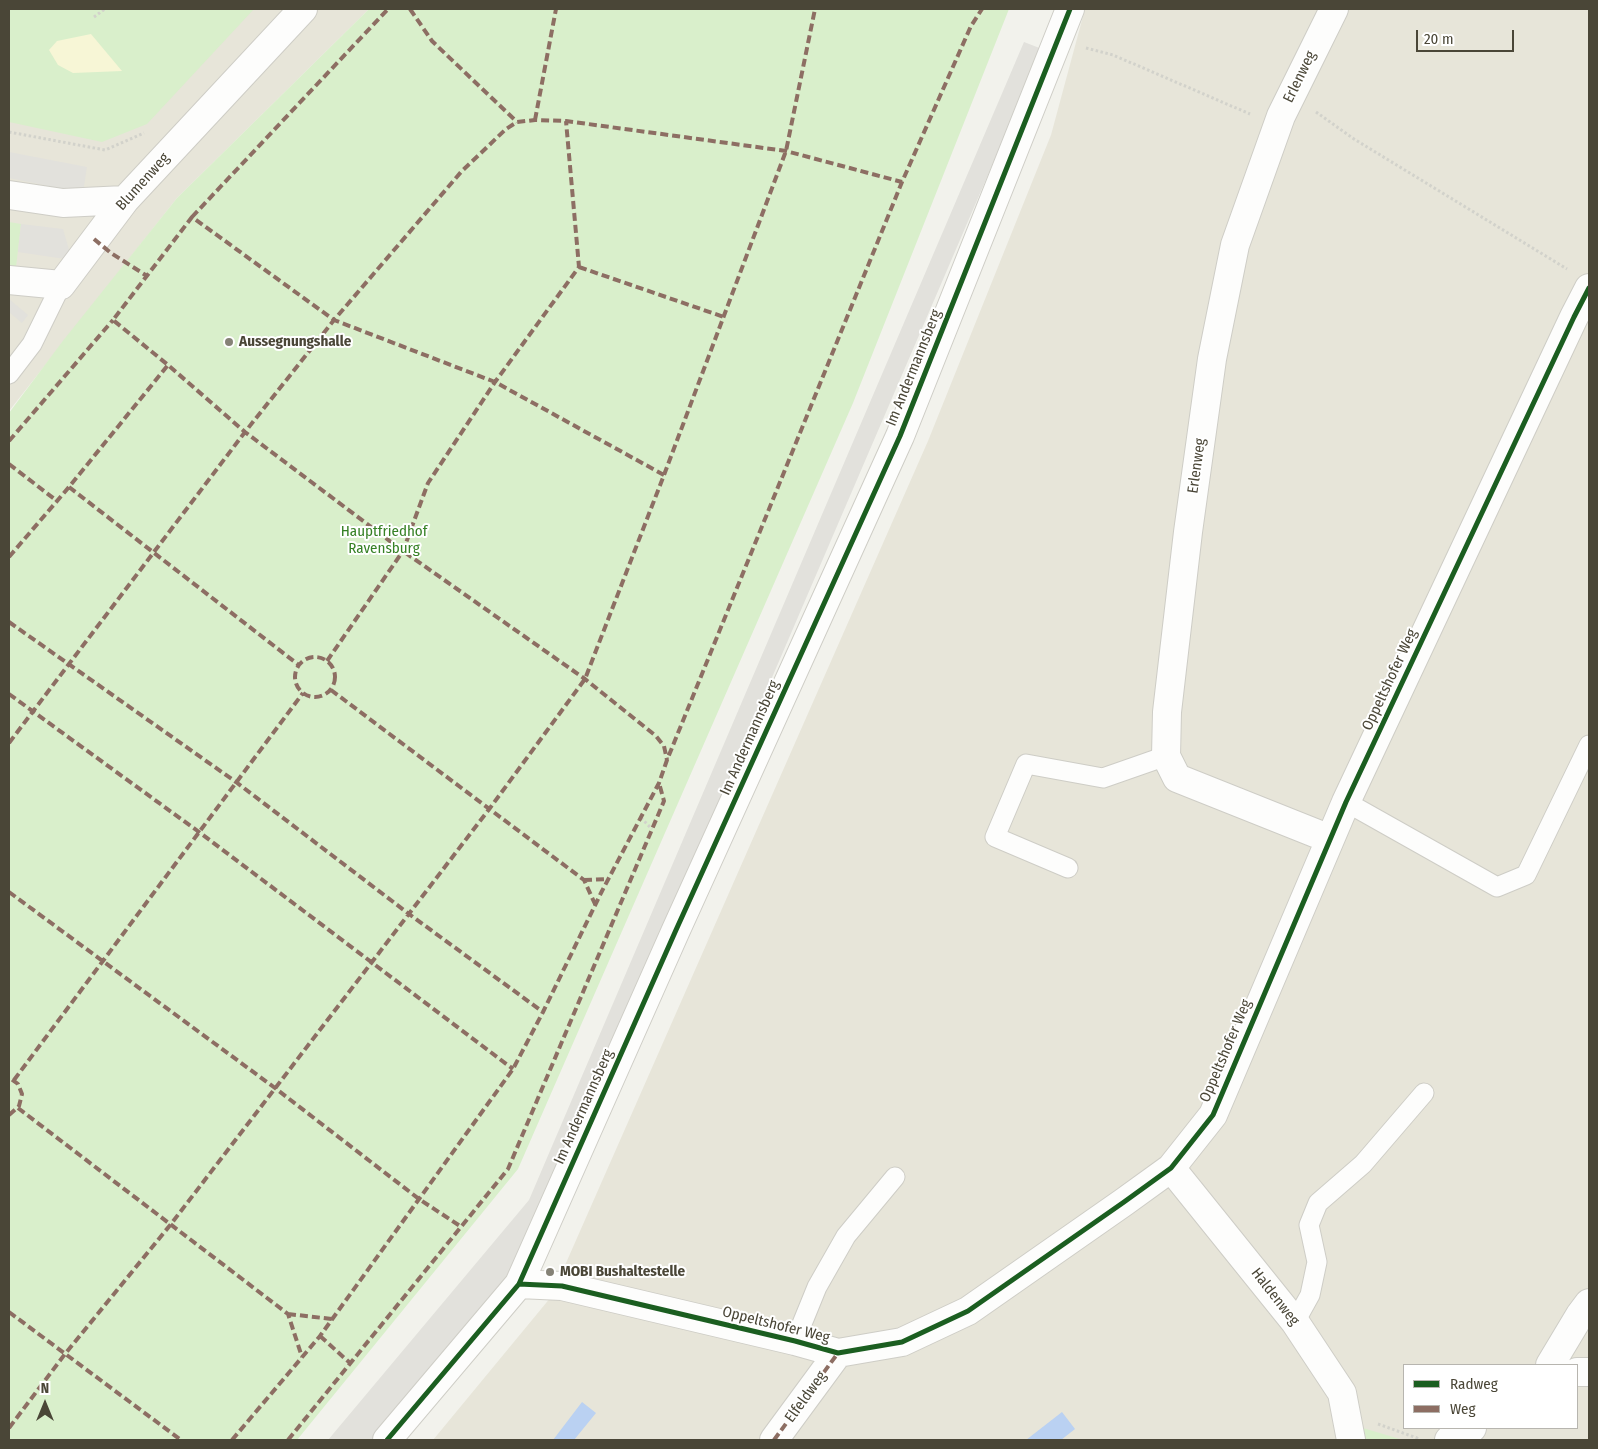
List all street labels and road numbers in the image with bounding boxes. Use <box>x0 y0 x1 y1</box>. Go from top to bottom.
street label: Erlenweg <box>1280 48 1320 106</box>
street label: Blumenweg <box>113 150 173 214</box>
street label: Im Andermannsberg <box>882 307 946 429</box>
street label: Erlenweg <box>1184 437 1210 495</box>
street label: Oppeltshofer Weg <box>1359 626 1421 734</box>
street label: Im Andermannsberg <box>717 678 783 798</box>
street label: Oppeltshofer Weg <box>1196 997 1256 1105</box>
street label: Im Andermannsberg <box>551 1047 617 1167</box>
street label: Haldenweg <box>1247 1265 1303 1329</box>
street label: Oppeltshofer Weg <box>720 1303 832 1347</box>
street label: Elfeldweg <box>781 1368 831 1426</box>

